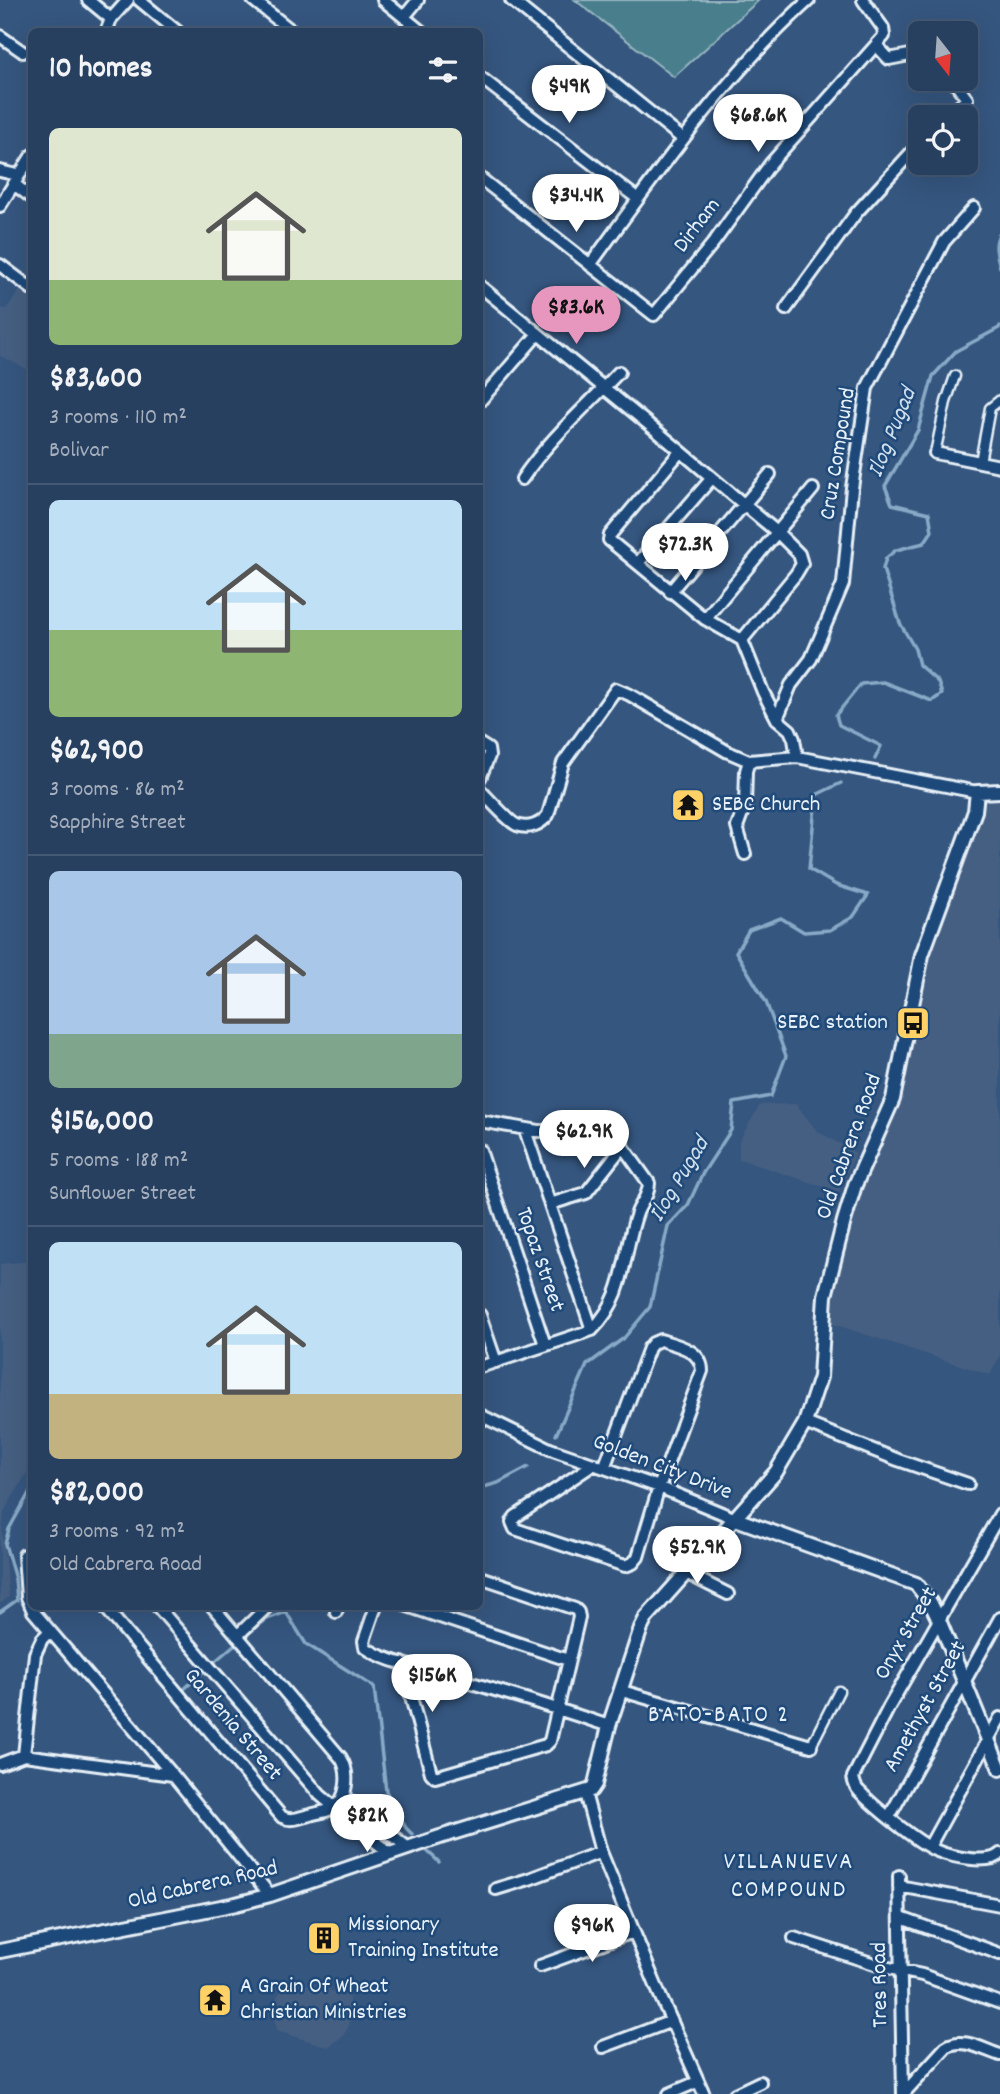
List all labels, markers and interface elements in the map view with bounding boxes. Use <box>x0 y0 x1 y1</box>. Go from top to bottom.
north arrow <box>908 21 978 91</box>
map controls <box>908 21 978 175</box>
text: 10 homes <box>49 49 152 92</box>
icon: filters <box>424 51 462 89</box>
pin: $49K <box>528 66 610 125</box>
text: $49K <box>548 71 590 104</box>
pin: $68.6K <box>701 94 815 154</box>
text: $68.6K <box>729 100 787 133</box>
button: locate <box>908 105 978 175</box>
icon: home <box>193 173 319 299</box>
pin: $34.4K <box>519 174 633 234</box>
text: $34.4K <box>548 180 604 213</box>
street label: Dirham <box>666 191 730 261</box>
pin: $83.6K <box>519 286 633 346</box>
text: $83.6K <box>548 292 604 325</box>
text: $83,600 <box>49 359 143 402</box>
water label: Ilog Pugad <box>860 380 927 483</box>
street label: Cruz Compound <box>812 386 866 522</box>
text: 3 rooms · 110 m² <box>49 402 187 435</box>
text: Bolivar <box>49 435 109 468</box>
pin: $72.3K <box>628 524 742 583</box>
text: $72.3K <box>657 529 713 562</box>
icon: home <box>193 545 319 671</box>
text: $62,900 <box>49 731 144 774</box>
text: 3 rooms · 86 m² <box>49 774 185 807</box>
temple icon: SEBC Church <box>669 786 707 824</box>
place label: SEBC Church <box>712 789 820 822</box>
text: Sapphire Street <box>49 807 186 840</box>
icon: home <box>193 916 319 1042</box>
bus stop icon: SEBC station <box>894 1004 932 1042</box>
place label: SEBC station <box>777 1007 888 1040</box>
street label: Old Cabrera Road <box>808 1069 892 1225</box>
text: $156,000 <box>49 1102 154 1145</box>
pin: $62.9K <box>527 1110 641 1170</box>
text: $62.9K <box>555 1116 613 1149</box>
water label: Ilog Pugad <box>641 1129 720 1229</box>
text: 5 rooms · 188 m² <box>49 1145 188 1178</box>
text: Sunflower Street <box>49 1178 196 1211</box>
street label: Topaz Street <box>506 1203 572 1317</box>
icon: home <box>193 1287 319 1413</box>
street label: Golden City Drive <box>587 1426 737 1510</box>
text: $82,000 <box>49 1473 144 1516</box>
text: 3 rooms · 92 m² <box>49 1516 185 1549</box>
pin: $52.9K <box>640 1526 754 1586</box>
text: $52.9K <box>668 1532 726 1565</box>
text: Old Cabrera Road <box>49 1549 202 1582</box>
street label: Onyx Street <box>867 1581 947 1687</box>
street label: Amethyst Street <box>876 1635 976 1779</box>
pin: $156K <box>383 1654 481 1714</box>
text: $156K <box>407 1660 457 1693</box>
street label: Gardenia Street <box>175 1661 289 1789</box>
district label: BATO-BATO 2 <box>648 1699 790 1733</box>
pin: $82K <box>326 1794 408 1854</box>
text: $82K <box>346 1800 388 1833</box>
district label: VILLANUEVA COMPOUND <box>724 1846 854 1908</box>
street label: Old Cabrera Road <box>125 1853 281 1919</box>
pin: $96K <box>551 1904 633 1964</box>
place label: Missionary Training Institute <box>348 1909 499 1968</box>
text: $96K <box>570 1910 614 1943</box>
building icon: Missionary Training Institute <box>305 1919 343 1957</box>
street label: Tres Road <box>864 1942 898 2028</box>
place label: A Grain Of Wheat Christian Ministries <box>240 1971 407 2030</box>
temple icon: A Grain Of Wheat Christian Ministries <box>196 1981 234 2019</box>

